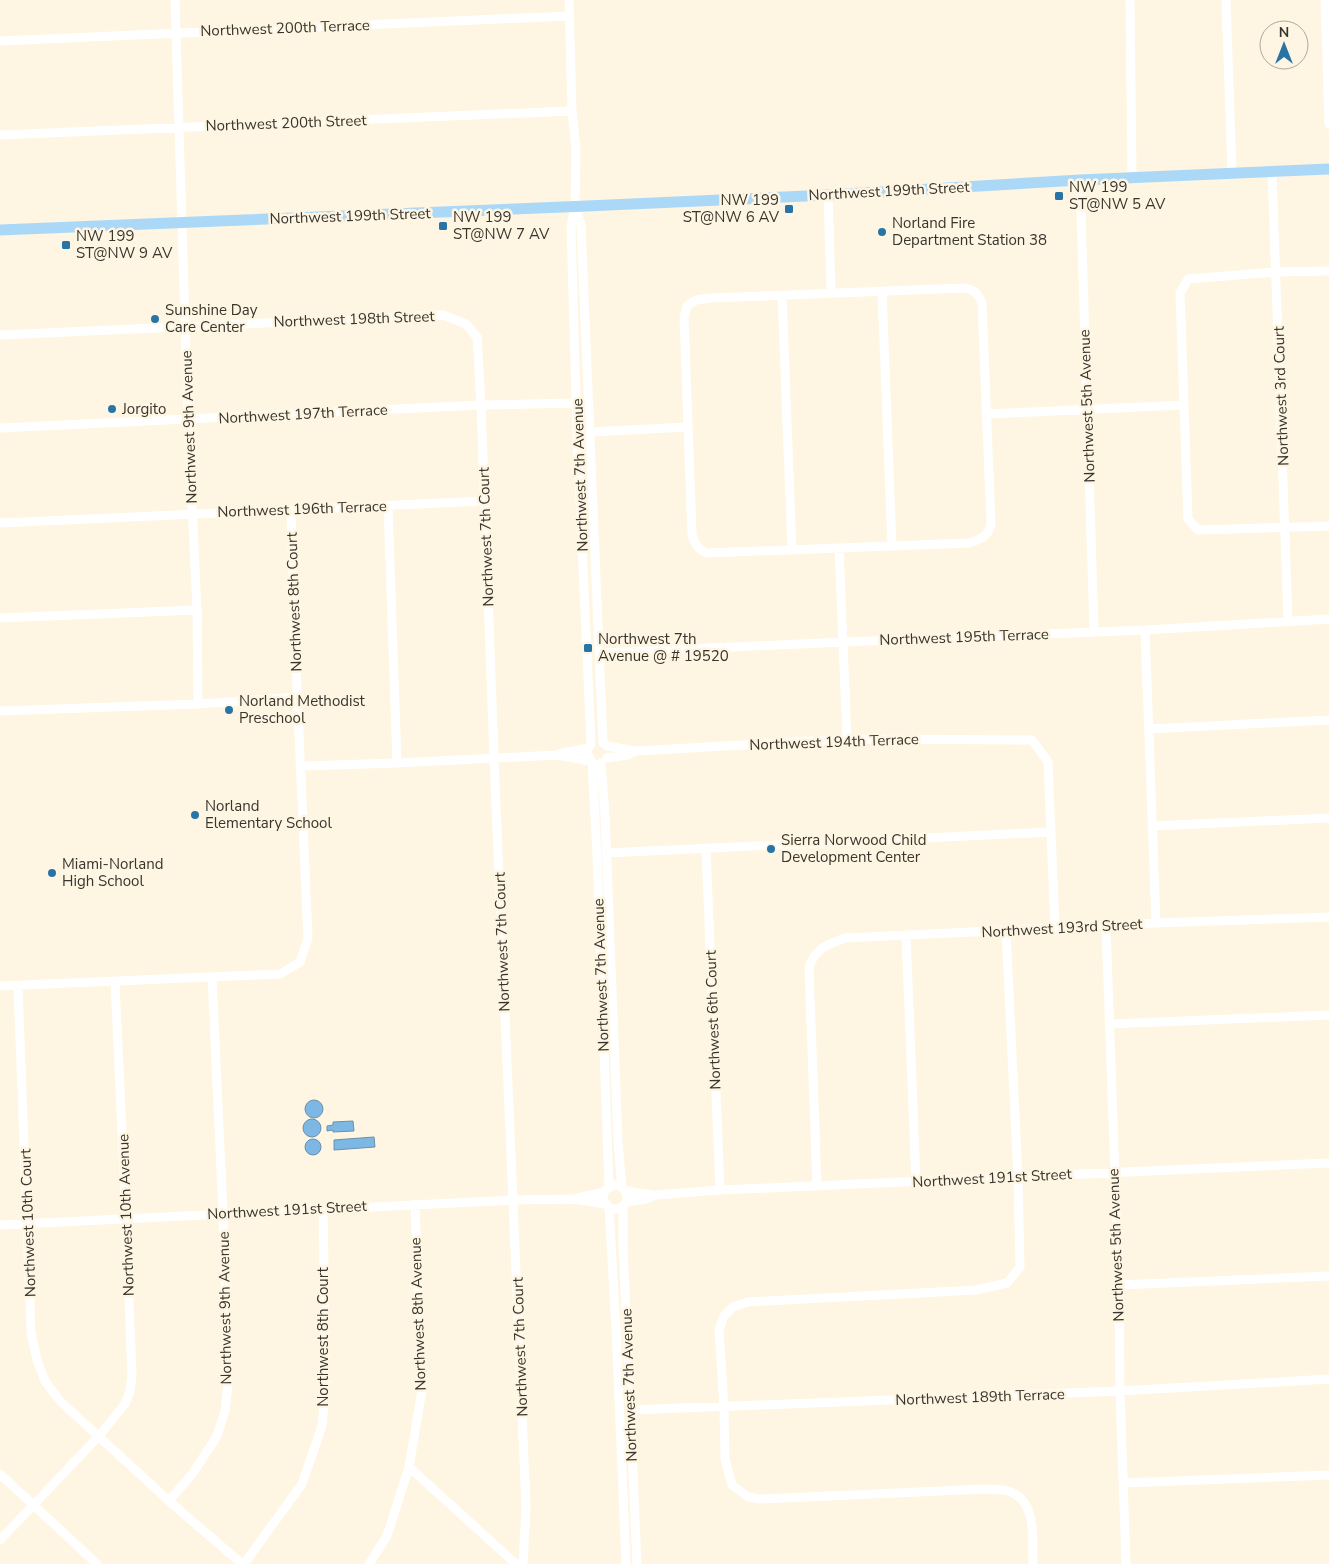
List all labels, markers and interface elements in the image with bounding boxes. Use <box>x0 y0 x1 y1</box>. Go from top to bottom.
street label: Northwest 200th Terrace <box>200 15 370 41</box>
north arrow <box>1259 20 1309 70</box>
text: N <box>1279 23 1289 42</box>
street label: Northwest 200th Street <box>205 110 368 136</box>
street label: Northwest 199th Street <box>808 177 971 205</box>
place label: NW 199 ST@NW 5 AV <box>1069 177 1166 214</box>
place label: NW 199 ST@NW 6 AV <box>683 190 780 227</box>
marker: NW 199 ST@NW 5 AV <box>1053 190 1065 202</box>
street label: Northwest 199th Street <box>269 203 432 229</box>
marker: NW 199 ST@NW 6 AV <box>783 203 795 215</box>
place label: NW 199 ST@NW 7 AV <box>453 207 550 244</box>
place label: Norland Fire Department Station 38 <box>892 213 1047 250</box>
marker: NW 199 ST@NW 7 AV <box>437 220 449 232</box>
place label: NW 199 ST@NW 9 AV <box>76 226 173 263</box>
marker: Norland Fire Department Station 38 <box>876 226 888 238</box>
marker: NW 199 ST@NW 9 AV <box>60 239 72 251</box>
place label: Sunshine Day Care Center <box>165 300 258 337</box>
street label: Northwest 198th Street <box>273 306 436 332</box>
marker: Sunshine Day Care Center <box>149 313 161 325</box>
street label: Northwest 3rd Court <box>1269 325 1293 466</box>
street label: Northwest 5th Avenue <box>1074 329 1100 483</box>
street label: Northwest 9th Avenue <box>176 350 202 504</box>
street label: Northwest 7th Avenue <box>567 398 593 552</box>
place label: Jorgito <box>121 399 166 419</box>
street label: Northwest 197th Terrace <box>218 400 388 428</box>
marker: Jorgito <box>106 403 118 415</box>
street label: Northwest 7th Court <box>474 466 498 607</box>
street label: Northwest 196th Terrace <box>217 496 387 522</box>
street label: Northwest 8th Court <box>282 531 306 672</box>
street label: Northwest 195th Terrace <box>879 624 1049 650</box>
place label: Northwest 7th Avenue @ # 19520 <box>598 629 729 666</box>
marker: Northwest 7th Avenue @ # 19520 <box>582 642 594 654</box>
place label: Norland Methodist Preschool <box>239 691 366 728</box>
marker: Norland Methodist Preschool <box>223 704 235 716</box>
street label: Northwest 194th Terrace <box>749 729 919 755</box>
place label: Norland Elementary School <box>205 796 332 833</box>
marker: Norland Elementary School <box>189 809 201 821</box>
place label: Sierra Norwood Child Development Center <box>781 830 926 867</box>
marker: Sierra Norwood Child Development Center <box>765 843 777 855</box>
place label: Miami-Norland High School <box>62 854 163 891</box>
marker: Miami-Norland High School <box>46 867 58 879</box>
street label: Northwest 7th Court <box>490 871 514 1012</box>
street label: Northwest 7th Avenue <box>588 898 614 1052</box>
street label: Northwest 193rd Street <box>981 914 1144 942</box>
street label: Northwest 6th Court <box>701 949 725 1090</box>
street label: Northwest 10th Avenue <box>113 1134 139 1296</box>
street label: Northwest 10th Court <box>15 1148 41 1298</box>
street label: Northwest 191st Street <box>912 1164 1073 1192</box>
street label: Northwest 5th Avenue <box>1103 1168 1129 1322</box>
street label: Northwest 191st Street <box>207 1196 368 1224</box>
street label: Northwest 9th Avenue <box>214 1231 236 1385</box>
street label: Northwest 8th Avenue <box>405 1237 431 1391</box>
street label: Northwest 8th Court <box>313 1266 333 1407</box>
street label: Northwest 7th Court <box>508 1276 532 1417</box>
street label: Northwest 7th Avenue <box>616 1308 642 1462</box>
street label: Northwest 189th Terrace <box>895 1384 1065 1410</box>

